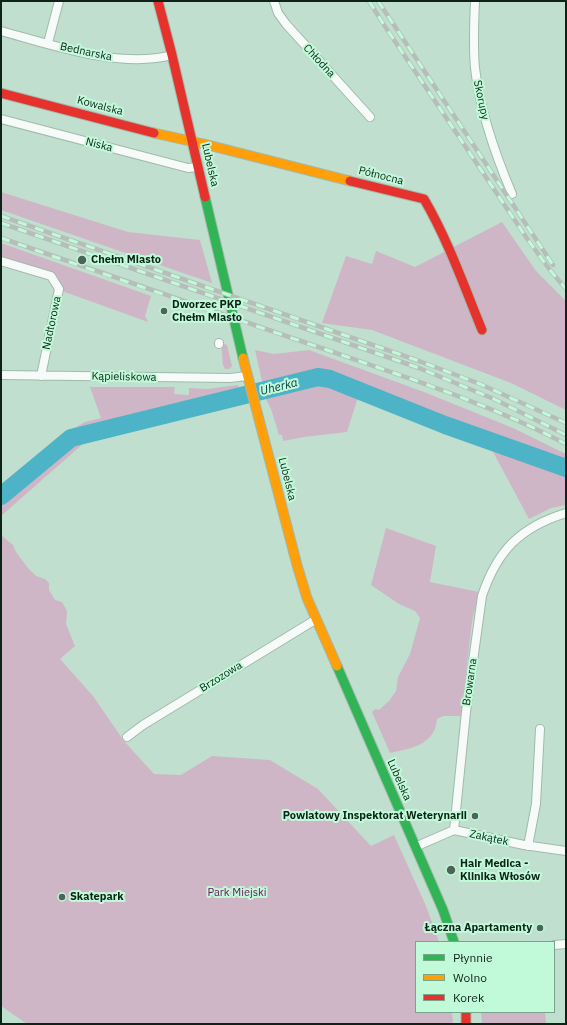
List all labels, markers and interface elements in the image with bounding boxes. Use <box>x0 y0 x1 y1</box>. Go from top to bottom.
street label: Bednarska <box>59 40 113 64</box>
street label: Chłodna <box>300 42 338 80</box>
street label: Skorupy <box>470 79 492 121</box>
street label: Kowalska <box>76 94 124 118</box>
street label: Niska <box>84 135 114 155</box>
street label: Lubelska <box>199 142 221 188</box>
street label: Północna <box>357 164 405 188</box>
place label: Chełm Miasto <box>91 253 161 267</box>
marker: Chełm Miasto <box>76 254 88 266</box>
street label: Nadtorowa <box>40 295 64 351</box>
place label: Dworzec PKP Chełm Miasto <box>172 298 242 324</box>
marker: Dworzec PKP Chełm Miasto <box>159 306 169 316</box>
street label: Kąpieliskowa <box>91 370 157 384</box>
water label: Uherka <box>259 375 299 399</box>
street label: Lubelska <box>275 456 299 502</box>
street label: Browarna <box>460 657 480 707</box>
street label: Brzozowa <box>197 659 245 695</box>
street label: Lubelska <box>384 757 414 803</box>
place label: Powiatowy Inspektorat Weterynarii <box>283 809 467 823</box>
marker: Powiatowy Inspektorat Weterynarii <box>470 811 480 821</box>
street label: Zakątek <box>468 827 510 849</box>
place label: Hair Medica - Klinika Włosów <box>460 857 540 883</box>
marker: Hair Medica - Klinika Włosów <box>445 864 457 876</box>
park label: Park Miejski <box>207 886 267 900</box>
place label: Skatepark <box>70 890 123 904</box>
marker: Skatepark <box>57 892 67 902</box>
place label: Łączna Apartamenty <box>425 921 532 935</box>
marker: Łączna Apartamenty <box>535 923 545 933</box>
legend <box>415 941 555 1013</box>
text: Płynnie <box>453 950 493 965</box>
text: Wolno <box>453 970 487 985</box>
text: Korek <box>453 990 484 1005</box>

